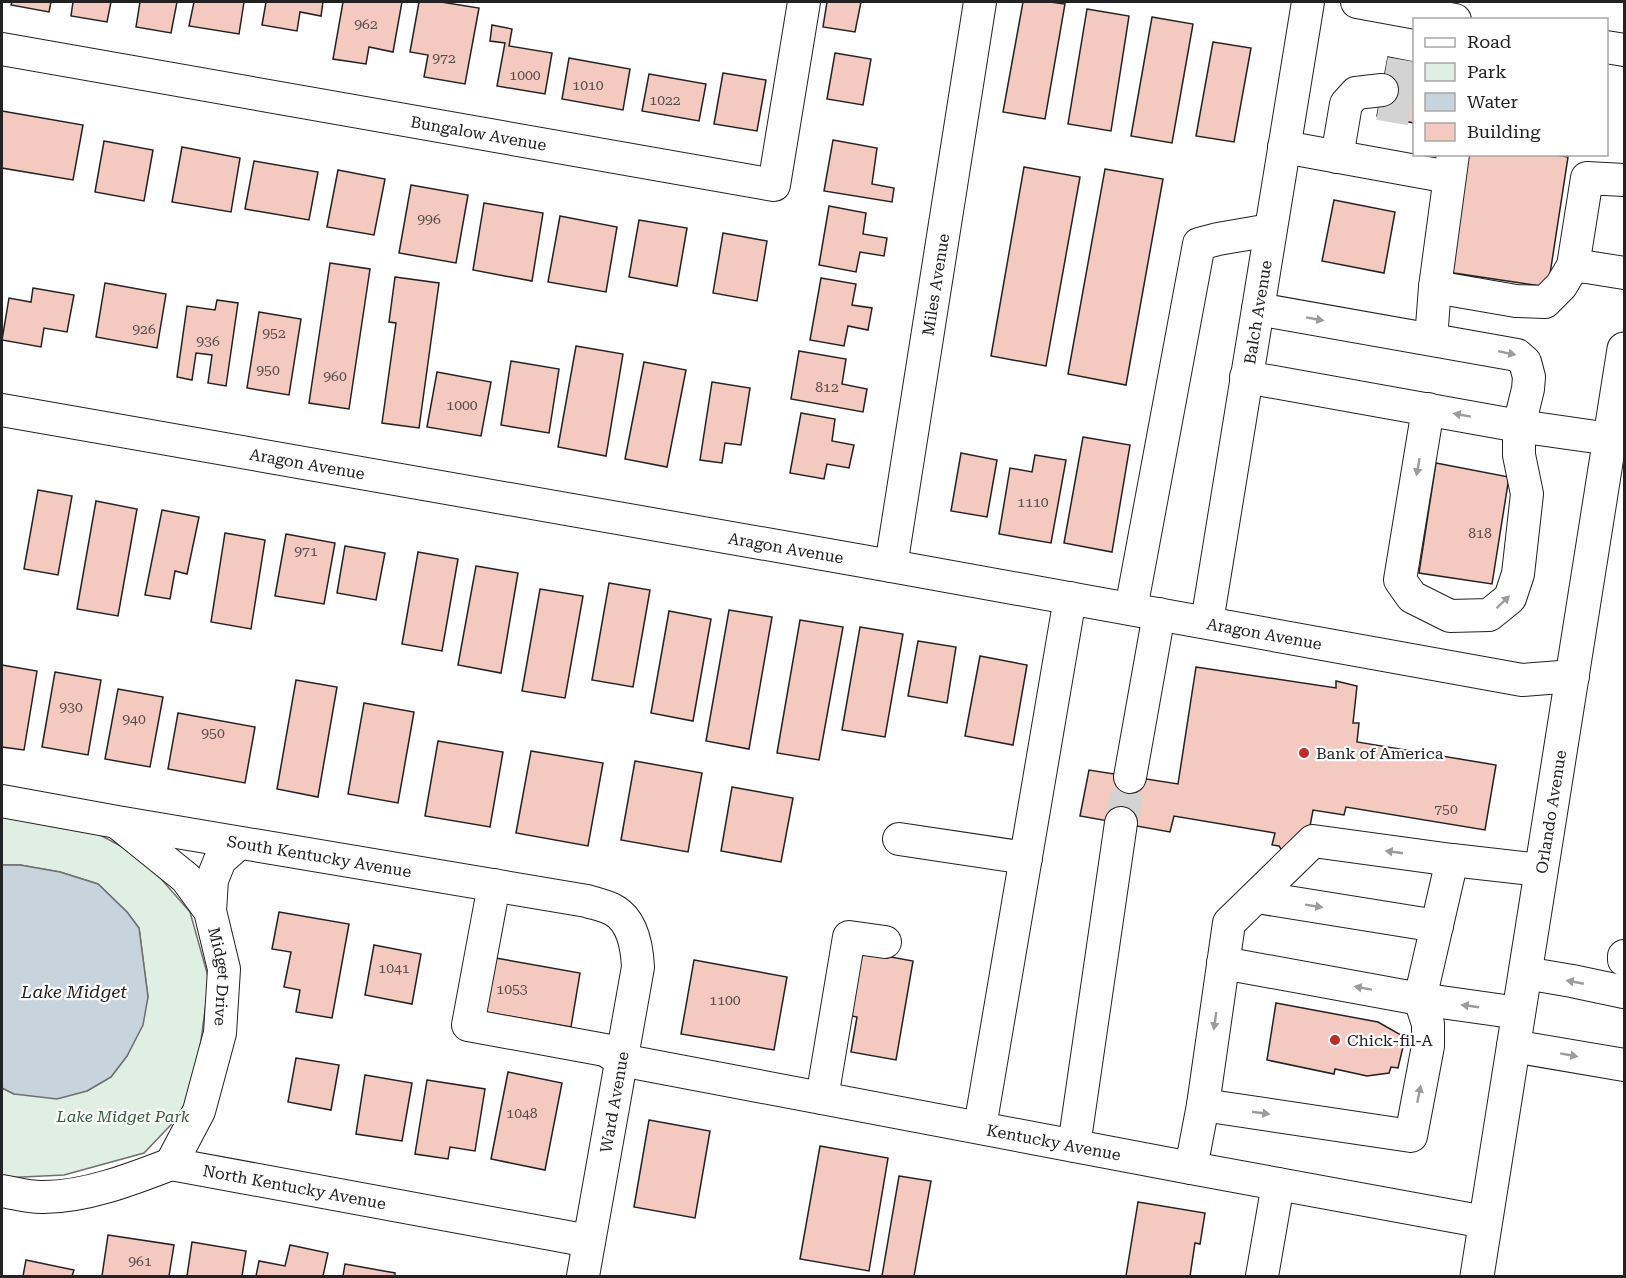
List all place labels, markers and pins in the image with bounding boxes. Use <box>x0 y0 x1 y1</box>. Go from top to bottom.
place label: Bank of America <box>1316 744 1444 763</box>
marker: Bank of America <box>1297 746 1311 760</box>
place label: Chick-fil-A <box>1347 1031 1433 1050</box>
marker: Chick-fil-A <box>1328 1033 1342 1047</box>

